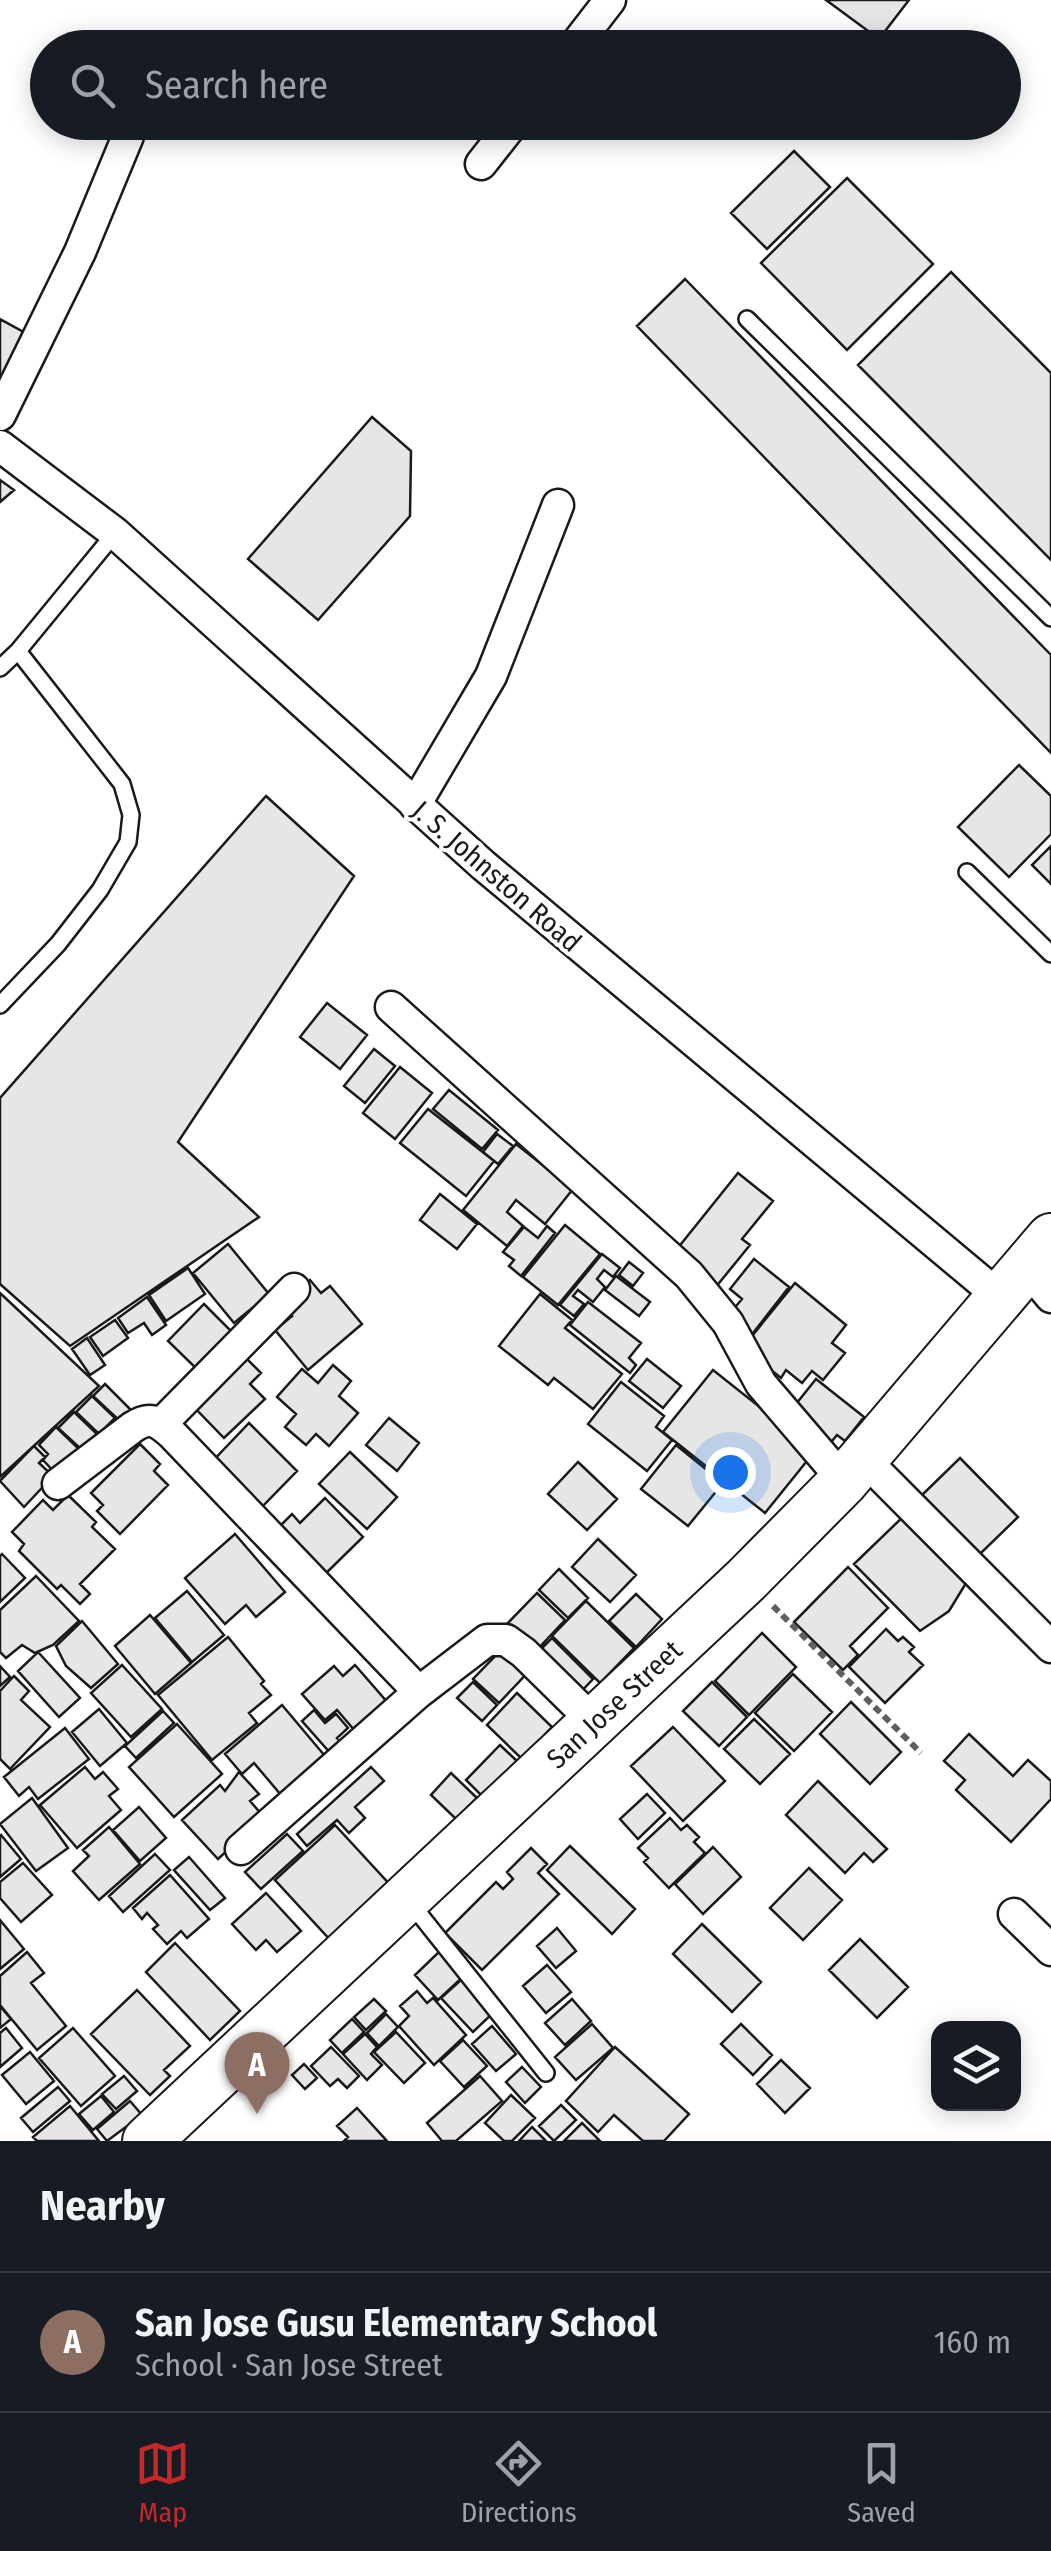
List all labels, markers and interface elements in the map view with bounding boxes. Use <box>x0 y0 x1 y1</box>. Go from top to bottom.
search box <box>30 30 1021 140</box>
icon: search <box>65 58 120 113</box>
text: Search here <box>145 62 328 108</box>
street label: J. S. Johnston Road <box>405 794 588 959</box>
your location <box>705 1447 756 1498</box>
street label: San Jose Street <box>540 1633 689 1775</box>
map controls <box>931 2021 1021 2111</box>
button: layers <box>931 2021 1021 2111</box>
pin: A <box>224 2032 290 2114</box>
text: Nearby <box>40 2181 165 2231</box>
text: San Jose Gusu Elementary School <box>135 2300 657 2346</box>
text: A <box>64 2323 81 2361</box>
text: 160 m <box>934 2323 1011 2361</box>
text: School · San Jose Street <box>135 2346 443 2384</box>
tab: Map <box>135 2436 190 2529</box>
tab: Directions <box>461 2436 577 2529</box>
tab: Saved <box>847 2436 916 2529</box>

